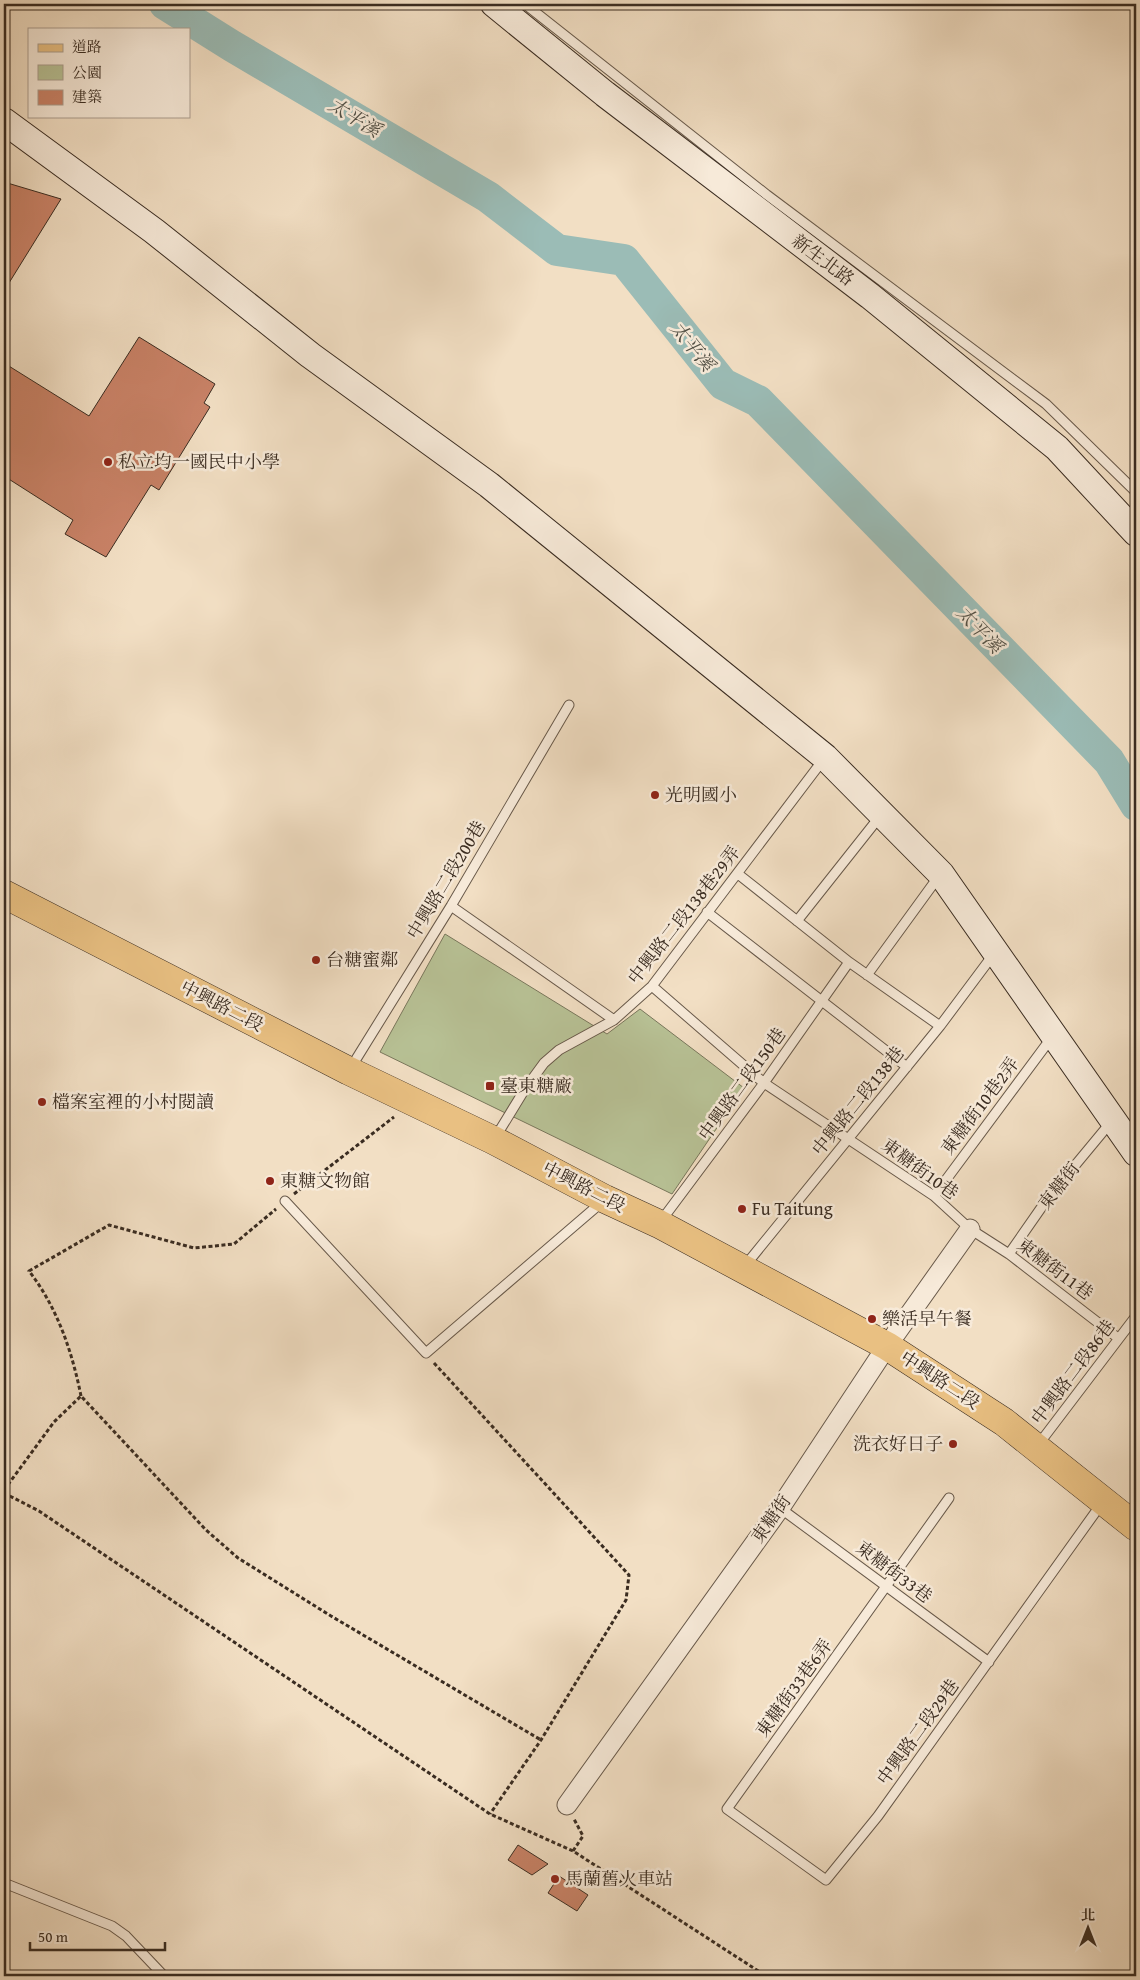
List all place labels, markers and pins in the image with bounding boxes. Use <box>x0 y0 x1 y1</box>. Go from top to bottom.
place label: 私立均一國民中小學 <box>118 448 280 475</box>
marker: 私立均一國民中小學 <box>102 456 114 468</box>
place label: 光明國小 <box>665 781 737 808</box>
marker: 光明國小 <box>649 789 661 801</box>
place label: 台糖蜜鄰 <box>326 946 398 973</box>
marker: 台糖蜜鄰 <box>310 954 322 966</box>
place label: 臺東糖廠 <box>500 1072 572 1099</box>
marker: 臺東糖廠 <box>484 1080 496 1092</box>
place label: 檔案室裡的小村閱讀 <box>52 1088 214 1115</box>
marker: 檔案室裡的小村閱讀 <box>36 1096 48 1108</box>
place label: 東糖文物館 <box>280 1167 370 1194</box>
marker: 東糖文物館 <box>264 1175 276 1187</box>
place label: Fu Taitung <box>752 1195 833 1222</box>
marker: Fu Taitung <box>736 1203 748 1215</box>
place label: 樂活早午餐 <box>882 1305 972 1332</box>
marker: 樂活早午餐 <box>866 1313 878 1325</box>
place label: 洗衣好日子 <box>853 1430 943 1457</box>
marker: 洗衣好日子 <box>947 1438 959 1450</box>
place label: 馬蘭舊火車站 <box>565 1865 673 1892</box>
marker: 馬蘭舊火車站 <box>549 1873 561 1885</box>

